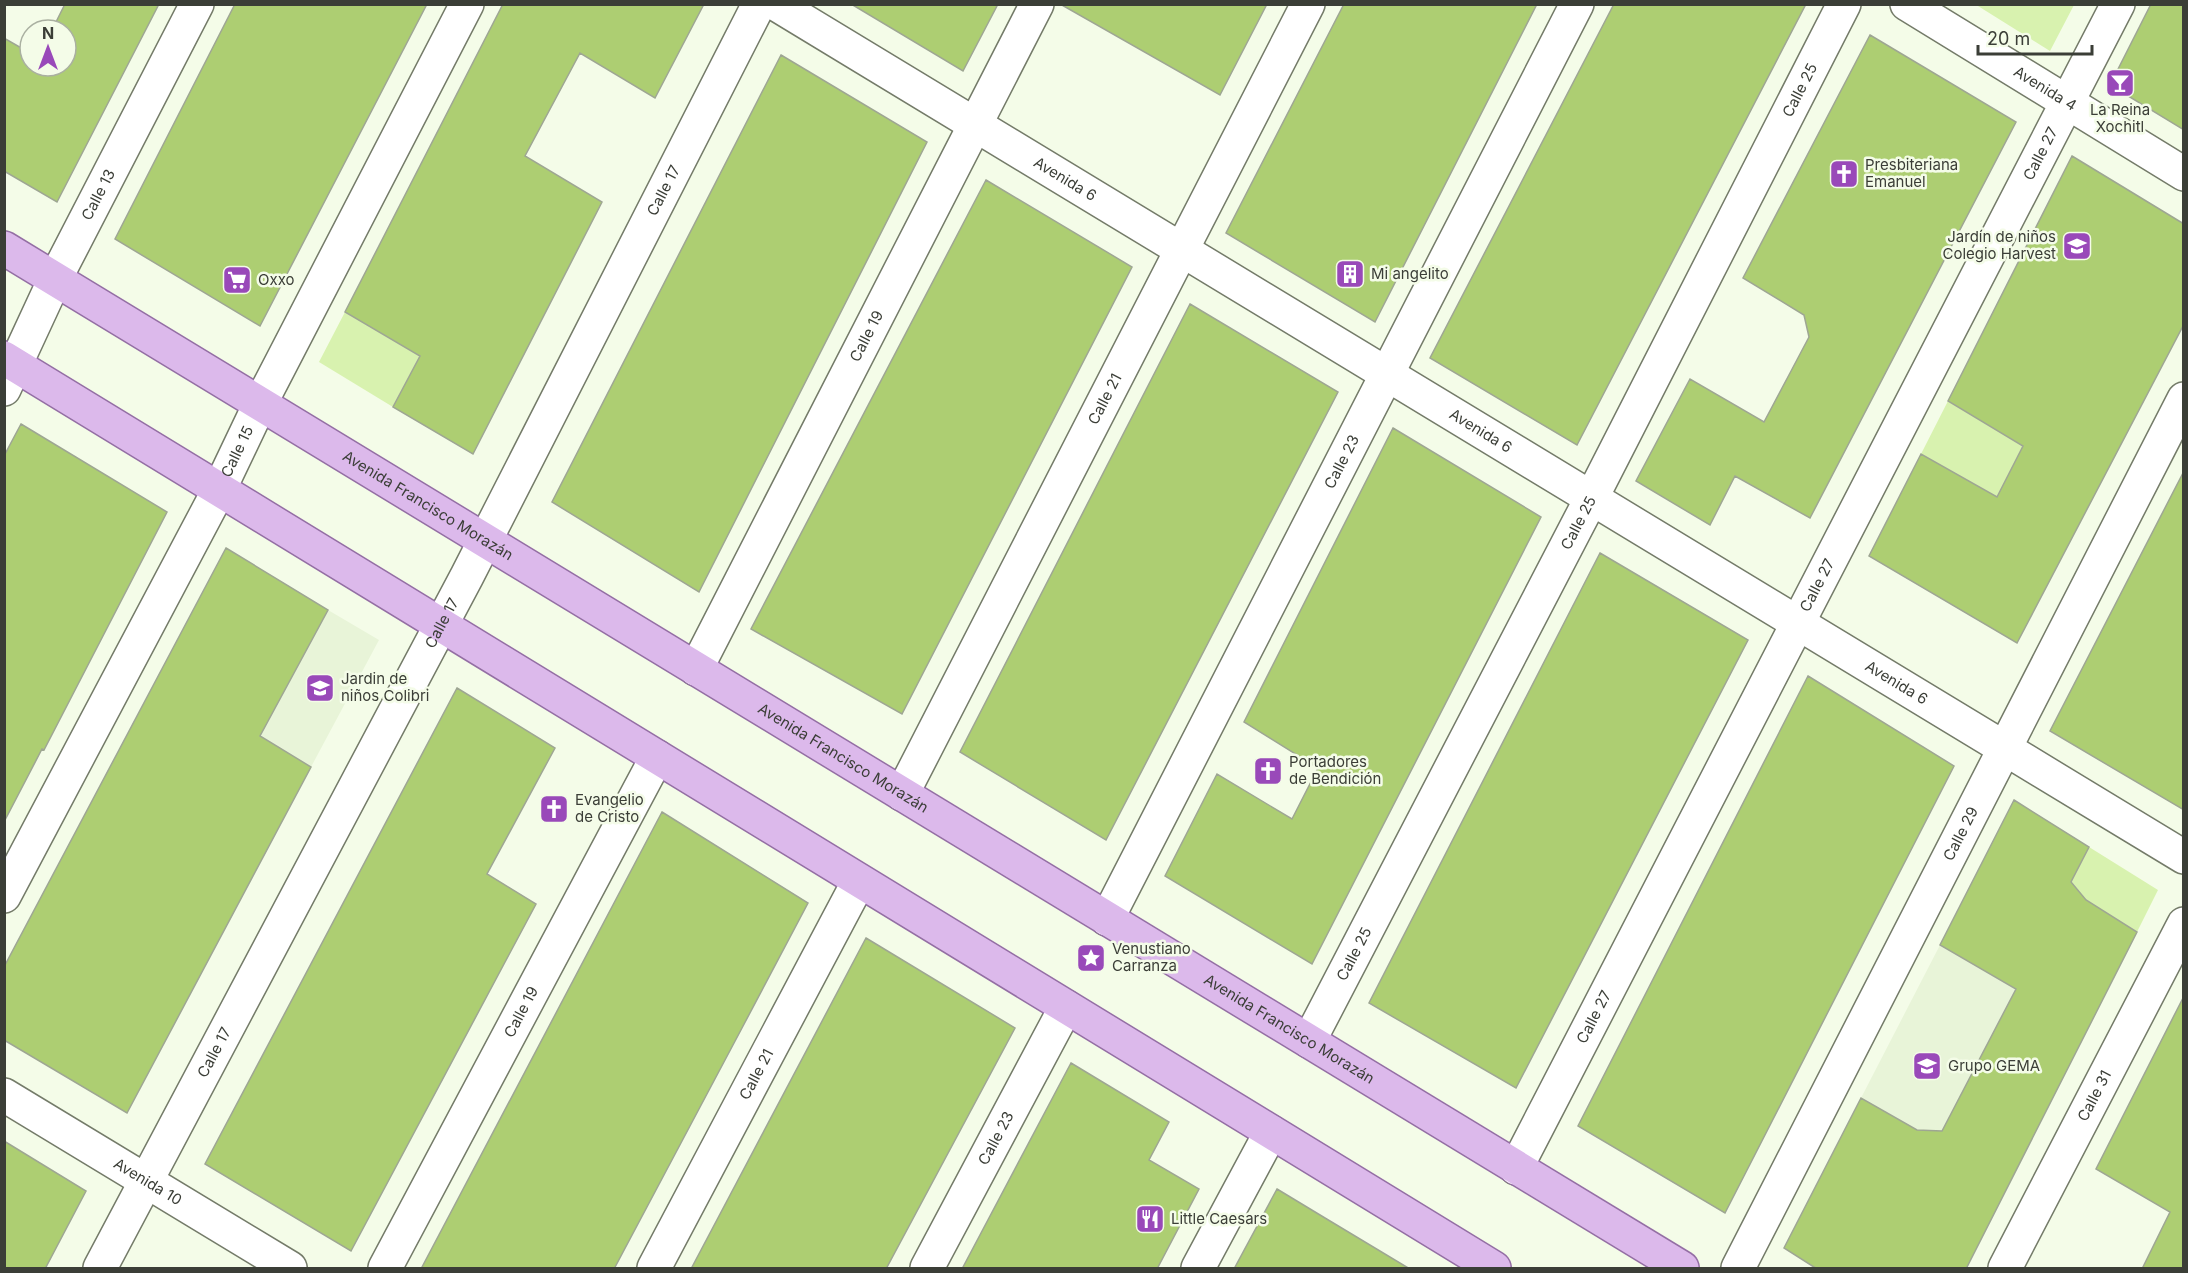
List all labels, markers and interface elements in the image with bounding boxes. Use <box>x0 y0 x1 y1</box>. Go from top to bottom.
north arrow <box>18 18 78 78</box>
scale bar <box>1978 18 2092 56</box>
text: N <box>42 23 54 43</box>
text: 20 m <box>1987 28 2030 49</box>
street label: Calle 25 <box>1778 60 1821 120</box>
street label: Avenida 4 <box>2010 62 2080 115</box>
bar icon: La Reina Xochitl <box>2104 67 2136 99</box>
place label: La Reina Xochitl <box>2090 100 2150 136</box>
street label: Calle 27 <box>2019 124 2062 183</box>
street label: Avenida 6 <box>1031 152 1100 205</box>
place label: Presbiteriana Emanuel <box>1865 155 1958 191</box>
church icon: Presbiteriana Emanuel <box>1828 158 1860 190</box>
street label: Calle 17 <box>642 162 684 219</box>
street label: Calle 13 <box>77 166 119 223</box>
place label: Jardín de niños Colegio Harvest <box>1942 227 2056 263</box>
school or university icon: Jardín de niños Colegio Harvest <box>2061 230 2093 262</box>
building icon: Mi angelito <box>1334 258 1366 290</box>
supermarket icon: Oxxo <box>221 264 253 296</box>
place label: Mi angelito <box>1371 264 1449 283</box>
place label: Oxxo <box>258 270 295 289</box>
street label: Calle 19 <box>845 307 887 365</box>
street label: Calle 21 <box>1084 370 1126 428</box>
street label: Avenida 6 <box>1446 404 1516 457</box>
street label: Calle 15 <box>216 422 257 480</box>
street label: Calle 23 <box>1320 431 1363 492</box>
street label: Avenida Francisco Morazán <box>339 446 517 564</box>
street label: Calle 25 <box>1556 493 1600 553</box>
street label: Calle 27 <box>1795 555 1839 615</box>
street label: Calle 17 <box>420 594 463 651</box>
street label: Avenida 6 <box>1862 656 1932 709</box>
place label: Jardin de niños Colibri <box>341 669 429 705</box>
school or university icon: Jardin de niños Colibri <box>304 672 336 704</box>
street label: Avenida Francisco Morazán <box>755 699 932 817</box>
place label: Portadores de Bendición <box>1289 752 1381 788</box>
church icon: Portadores de Bendición <box>1252 755 1284 787</box>
place label: Evangelio de Cristo <box>575 790 644 826</box>
church icon: Evangelio de Cristo <box>538 793 570 825</box>
street label: Calle 29 <box>1939 803 1982 864</box>
street label: Calle 25 <box>1332 924 1376 984</box>
place label: Venustiano Carranza <box>1112 939 1191 975</box>
place icon: Venustiano Carranza <box>1075 942 1107 974</box>
street label: Avenida Francisco Morazán <box>1201 970 1378 1088</box>
street label: Calle 19 <box>499 983 542 1041</box>
street label: Calle 27 <box>1572 987 1615 1047</box>
street label: Calle 17 <box>193 1024 235 1081</box>
street label: Calle 21 <box>735 1046 777 1103</box>
school or university icon: Grupo GEMA <box>1911 1050 1943 1082</box>
place label: Grupo GEMA <box>1948 1056 2040 1075</box>
street label: Calle 31 <box>2073 1067 2115 1124</box>
street label: Calle 23 <box>974 1108 1018 1168</box>
street label: Avenida 10 <box>111 1154 186 1209</box>
restaurant icon: Little Caesars <box>1134 1203 1166 1235</box>
place label: Little Caesars <box>1171 1209 1267 1228</box>

